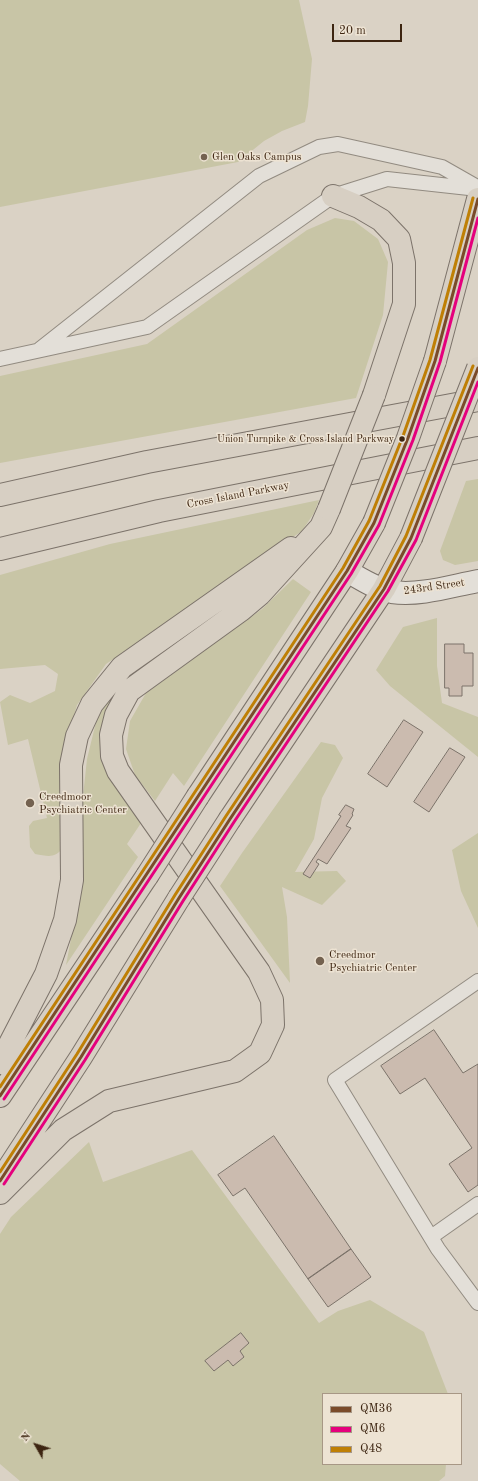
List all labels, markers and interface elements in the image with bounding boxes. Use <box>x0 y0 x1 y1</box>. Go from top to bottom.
scale bar <box>334 16 404 42</box>
text: 20 m <box>339 25 366 37</box>
place label: Glen Oaks Campus <box>212 150 302 164</box>
marker: Glen Oaks Campus <box>199 152 209 162</box>
place label: Union Turnpike & Cross Island Parkway <box>217 433 394 445</box>
marker: Union Turnpike & Cross Island Parkway <box>397 434 407 444</box>
street label: Cross Island Parkway <box>186 479 290 511</box>
street label: 243rd Street <box>403 576 465 598</box>
place label: Creedmoor Psychiatric Center <box>39 790 127 816</box>
marker: Creedmoor Psychiatric Center <box>24 797 36 809</box>
place label: Creedmor Psychiatric Center <box>329 948 417 974</box>
marker: Creedmor Psychiatric Center <box>314 955 326 967</box>
legend <box>322 1393 462 1465</box>
text: QM36 <box>360 1403 392 1415</box>
text: QM6 <box>360 1423 385 1435</box>
north arrow <box>16 1425 56 1465</box>
text: N <box>19 1430 33 1444</box>
text: Q48 <box>360 1443 382 1455</box>

